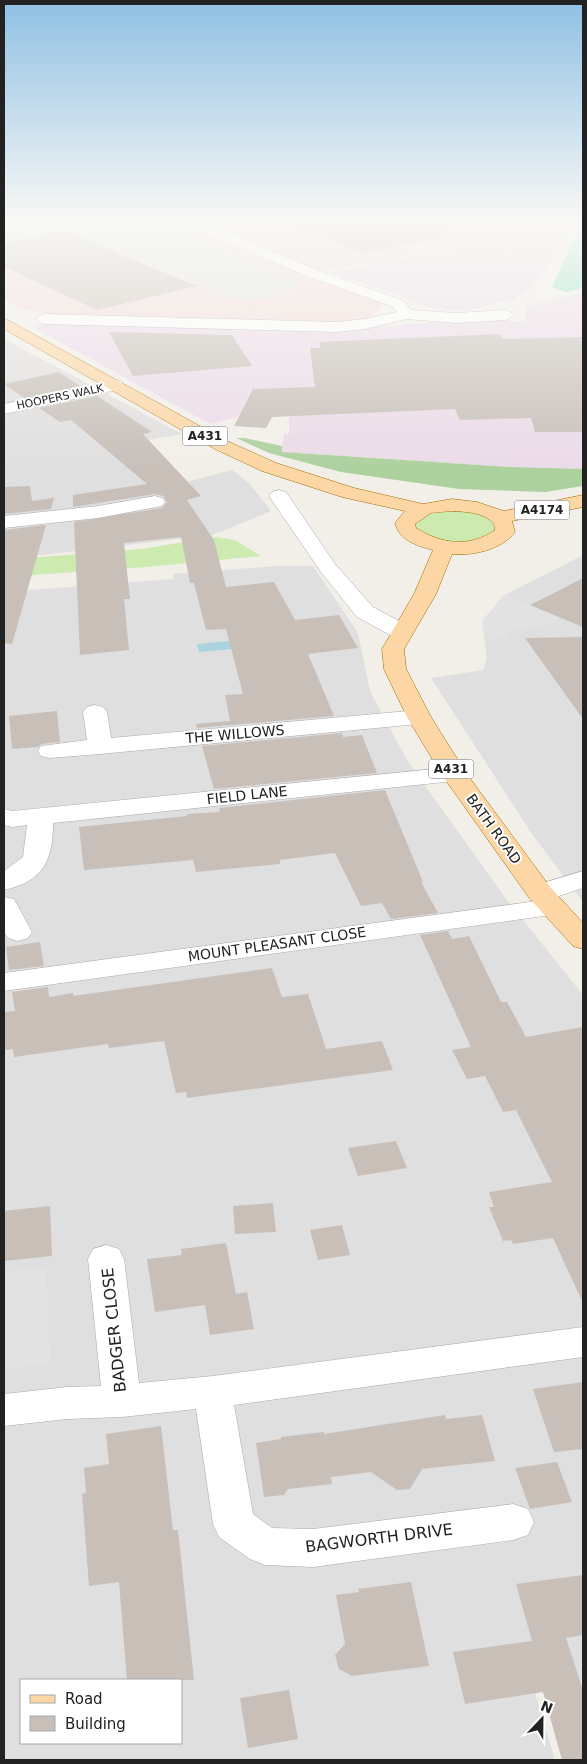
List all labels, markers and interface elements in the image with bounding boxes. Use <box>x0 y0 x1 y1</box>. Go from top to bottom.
street label: HOOPERS WALK <box>15 381 105 413</box>
road number: A431 <box>182 426 228 446</box>
road number: A4174 <box>514 500 570 520</box>
street label: THE WILLOWS <box>184 722 285 746</box>
road number: A431 <box>428 760 474 779</box>
street label: FIELD LANE <box>206 783 288 807</box>
street label: BATH ROAD <box>463 791 525 867</box>
street label: MOUNT PLEASANT CLOSE <box>187 924 367 964</box>
street label: BADGER CLOSE <box>98 1267 130 1393</box>
street label: BAGWORTH DRIVE <box>304 1520 454 1556</box>
legend <box>20 1679 182 1744</box>
text: Road <box>65 1690 103 1708</box>
north arrow <box>517 1694 567 1744</box>
text: N <box>538 1697 555 1717</box>
text: Building <box>65 1715 126 1733</box>

